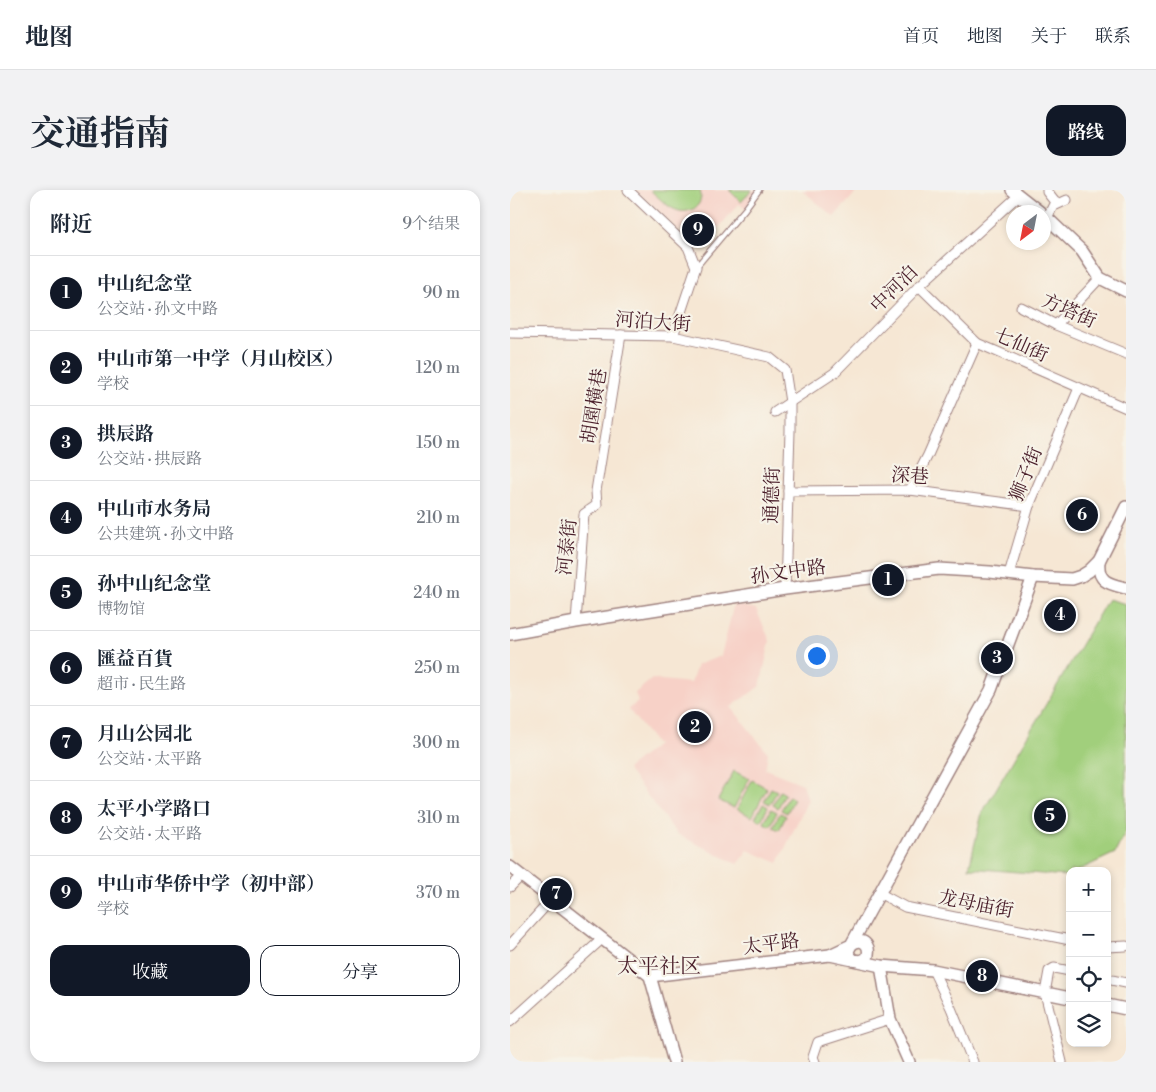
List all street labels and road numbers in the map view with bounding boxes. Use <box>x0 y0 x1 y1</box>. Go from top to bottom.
street label: 中河泊 <box>865 260 923 318</box>
street label: 方塔街 <box>1038 288 1100 334</box>
street label: 河泊大街 <box>614 307 692 337</box>
street label: 七仙街 <box>990 322 1052 368</box>
street label: 胡園橫巷 <box>576 367 612 445</box>
street label: 狮子街 <box>1004 443 1048 505</box>
street label: 深巷 <box>890 463 930 489</box>
street label: 通德街 <box>759 466 785 524</box>
street label: 河泰街 <box>552 517 582 577</box>
street label: 孙文中路 <box>749 555 827 589</box>
street label: 龙母庙街 <box>936 885 1016 923</box>
street label: 太平路 <box>741 929 801 959</box>

